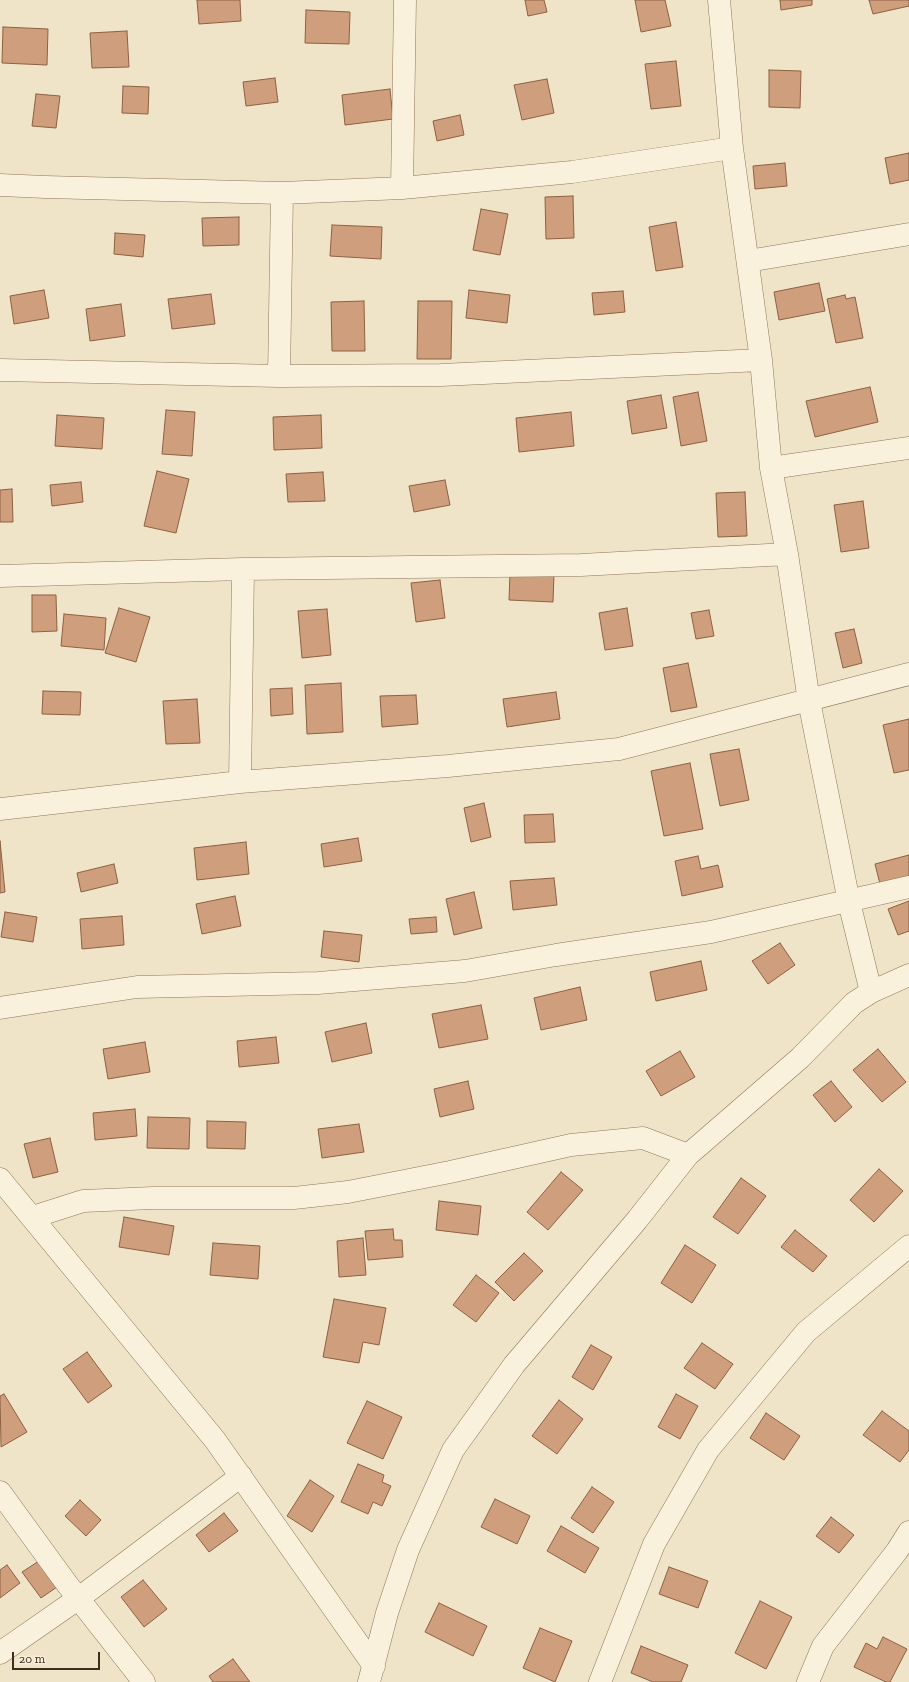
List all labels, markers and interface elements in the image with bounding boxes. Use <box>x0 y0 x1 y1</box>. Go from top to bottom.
scale bar <box>14 1644 102 1670</box>
text: 20 m <box>19 1652 45 1666</box>

